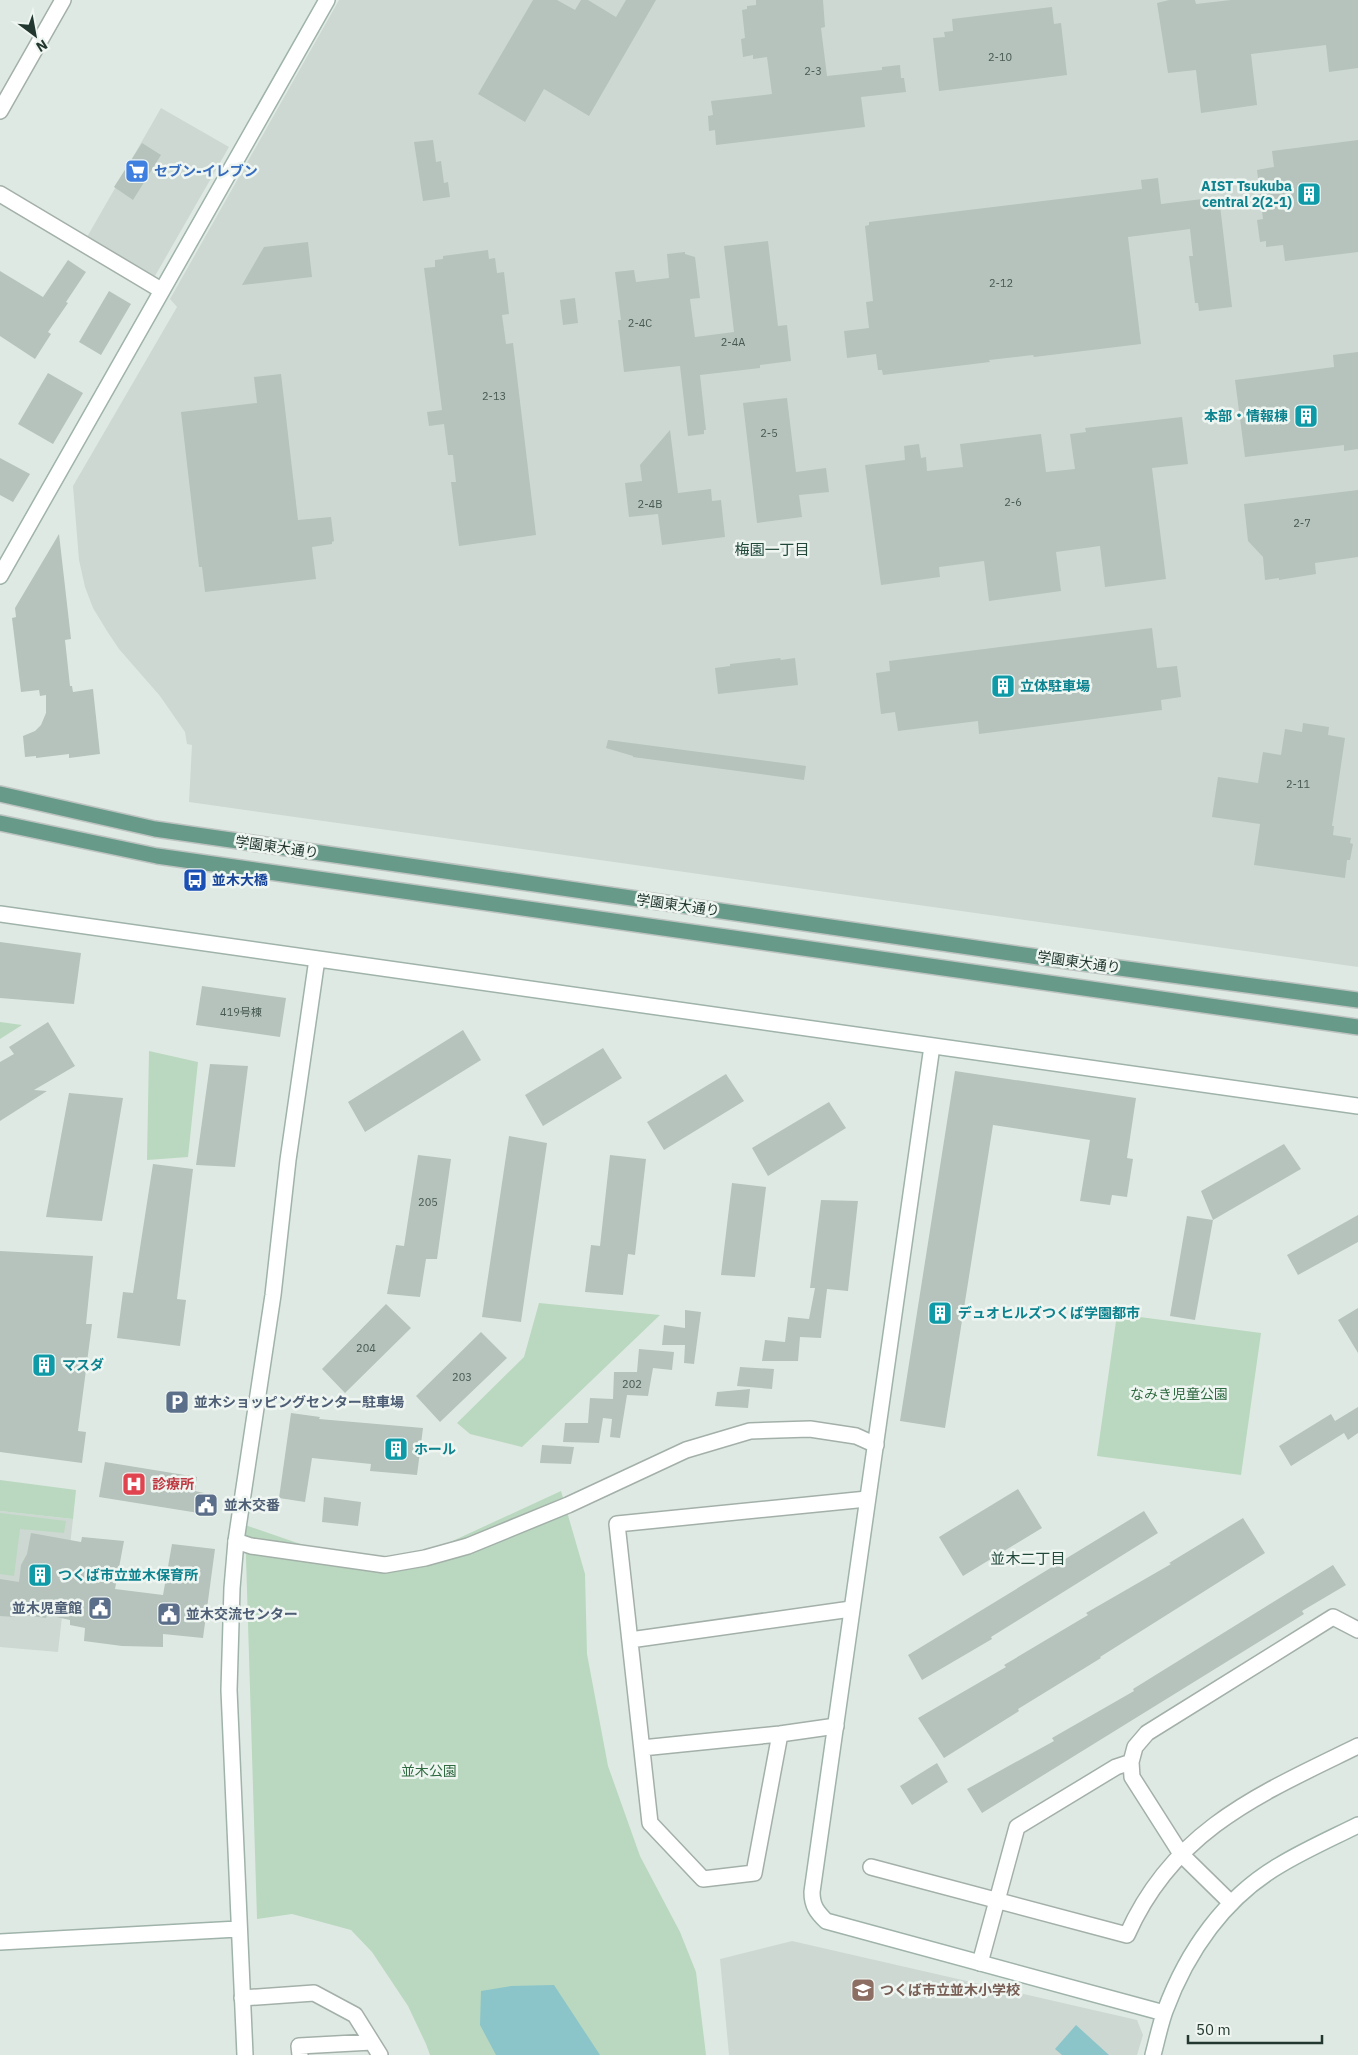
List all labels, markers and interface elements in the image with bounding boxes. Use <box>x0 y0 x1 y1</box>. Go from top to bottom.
north arrow <box>10 10 60 60</box>
text: N <box>33 36 51 56</box>
house number: 2-10 <box>988 50 1012 64</box>
house number: 2-3 <box>804 64 822 78</box>
supermarket icon: セブン-イレブン <box>124 158 150 184</box>
place label: セブン-イレブン <box>154 162 258 180</box>
place label: AIST Tsukuba central 2(2-1) <box>1201 177 1292 211</box>
building icon: AIST Tsukuba central 2(2-1) <box>1296 181 1322 207</box>
house number: 2-12 <box>989 276 1013 290</box>
house number: 2-4C <box>628 316 652 330</box>
house number: 2-4A <box>721 335 745 349</box>
house number: 2-13 <box>482 389 506 403</box>
building icon: 本部・情報棟 <box>1293 403 1319 429</box>
place label: 本部・情報棟 <box>1204 407 1288 425</box>
house number: 2-5 <box>760 426 778 440</box>
house number: 2-6 <box>1004 495 1022 509</box>
house number: 2-4B <box>638 497 662 511</box>
house number: 2-7 <box>1293 516 1311 530</box>
district label: 梅園一丁目 <box>734 540 810 559</box>
building icon: 立体駐車場 <box>990 673 1016 699</box>
place label: 立体駐車場 <box>1020 677 1090 695</box>
house number: 2-11 <box>1286 777 1310 791</box>
street label: 学園東大通り <box>234 832 320 862</box>
bus stop icon: 並木大橋 <box>182 867 208 893</box>
place label: 並木大橋 <box>212 871 268 889</box>
street label: 学園東大通り <box>635 890 721 920</box>
street label: 学園東大通り <box>1036 947 1122 977</box>
house number: 419号棟 <box>220 1005 262 1019</box>
house number: 205 <box>418 1195 438 1209</box>
building icon: デュオヒルズつくば学園都市 <box>927 1300 953 1326</box>
place label: デュオヒルズつくば学園都市 <box>958 1304 1140 1322</box>
house number: 204 <box>356 1341 376 1355</box>
building icon: マスダ <box>31 1352 57 1378</box>
place label: マスダ <box>62 1356 104 1374</box>
house number: 203 <box>452 1370 472 1384</box>
house number: 202 <box>622 1377 642 1391</box>
park label: なみき児童公園 <box>1130 1385 1228 1403</box>
parking icon: 並木ショッピングセンター駐車場 <box>164 1389 190 1415</box>
place label: 並木ショッピングセンター駐車場 <box>194 1393 404 1411</box>
building icon: ホール <box>383 1436 409 1462</box>
place label: ホール <box>414 1440 456 1458</box>
hospital icon: 診療所 <box>121 1471 147 1497</box>
place label: 診療所 <box>152 1475 194 1493</box>
public building icon: 並木交番 <box>193 1492 219 1518</box>
place label: 並木交番 <box>224 1496 280 1514</box>
district label: 並木二丁目 <box>990 1549 1066 1568</box>
building icon: つくば市立並木保育所 <box>27 1562 53 1588</box>
place label: つくば市立並木保育所 <box>58 1566 198 1584</box>
public building icon: 並木児童館 <box>87 1595 113 1621</box>
place label: 並木児童館 <box>12 1599 82 1617</box>
public building icon: 並木交流センター <box>156 1601 182 1627</box>
place label: 並木交流センター <box>186 1605 298 1623</box>
park label: 並木公園 <box>401 1762 457 1780</box>
school or university icon: つくば市立並木小学校 <box>850 1977 876 2003</box>
place label: つくば市立並木小学校 <box>880 1981 1020 1999</box>
scale bar <box>1188 2012 1322 2044</box>
text: 50 m <box>1196 2020 1231 2039</box>

